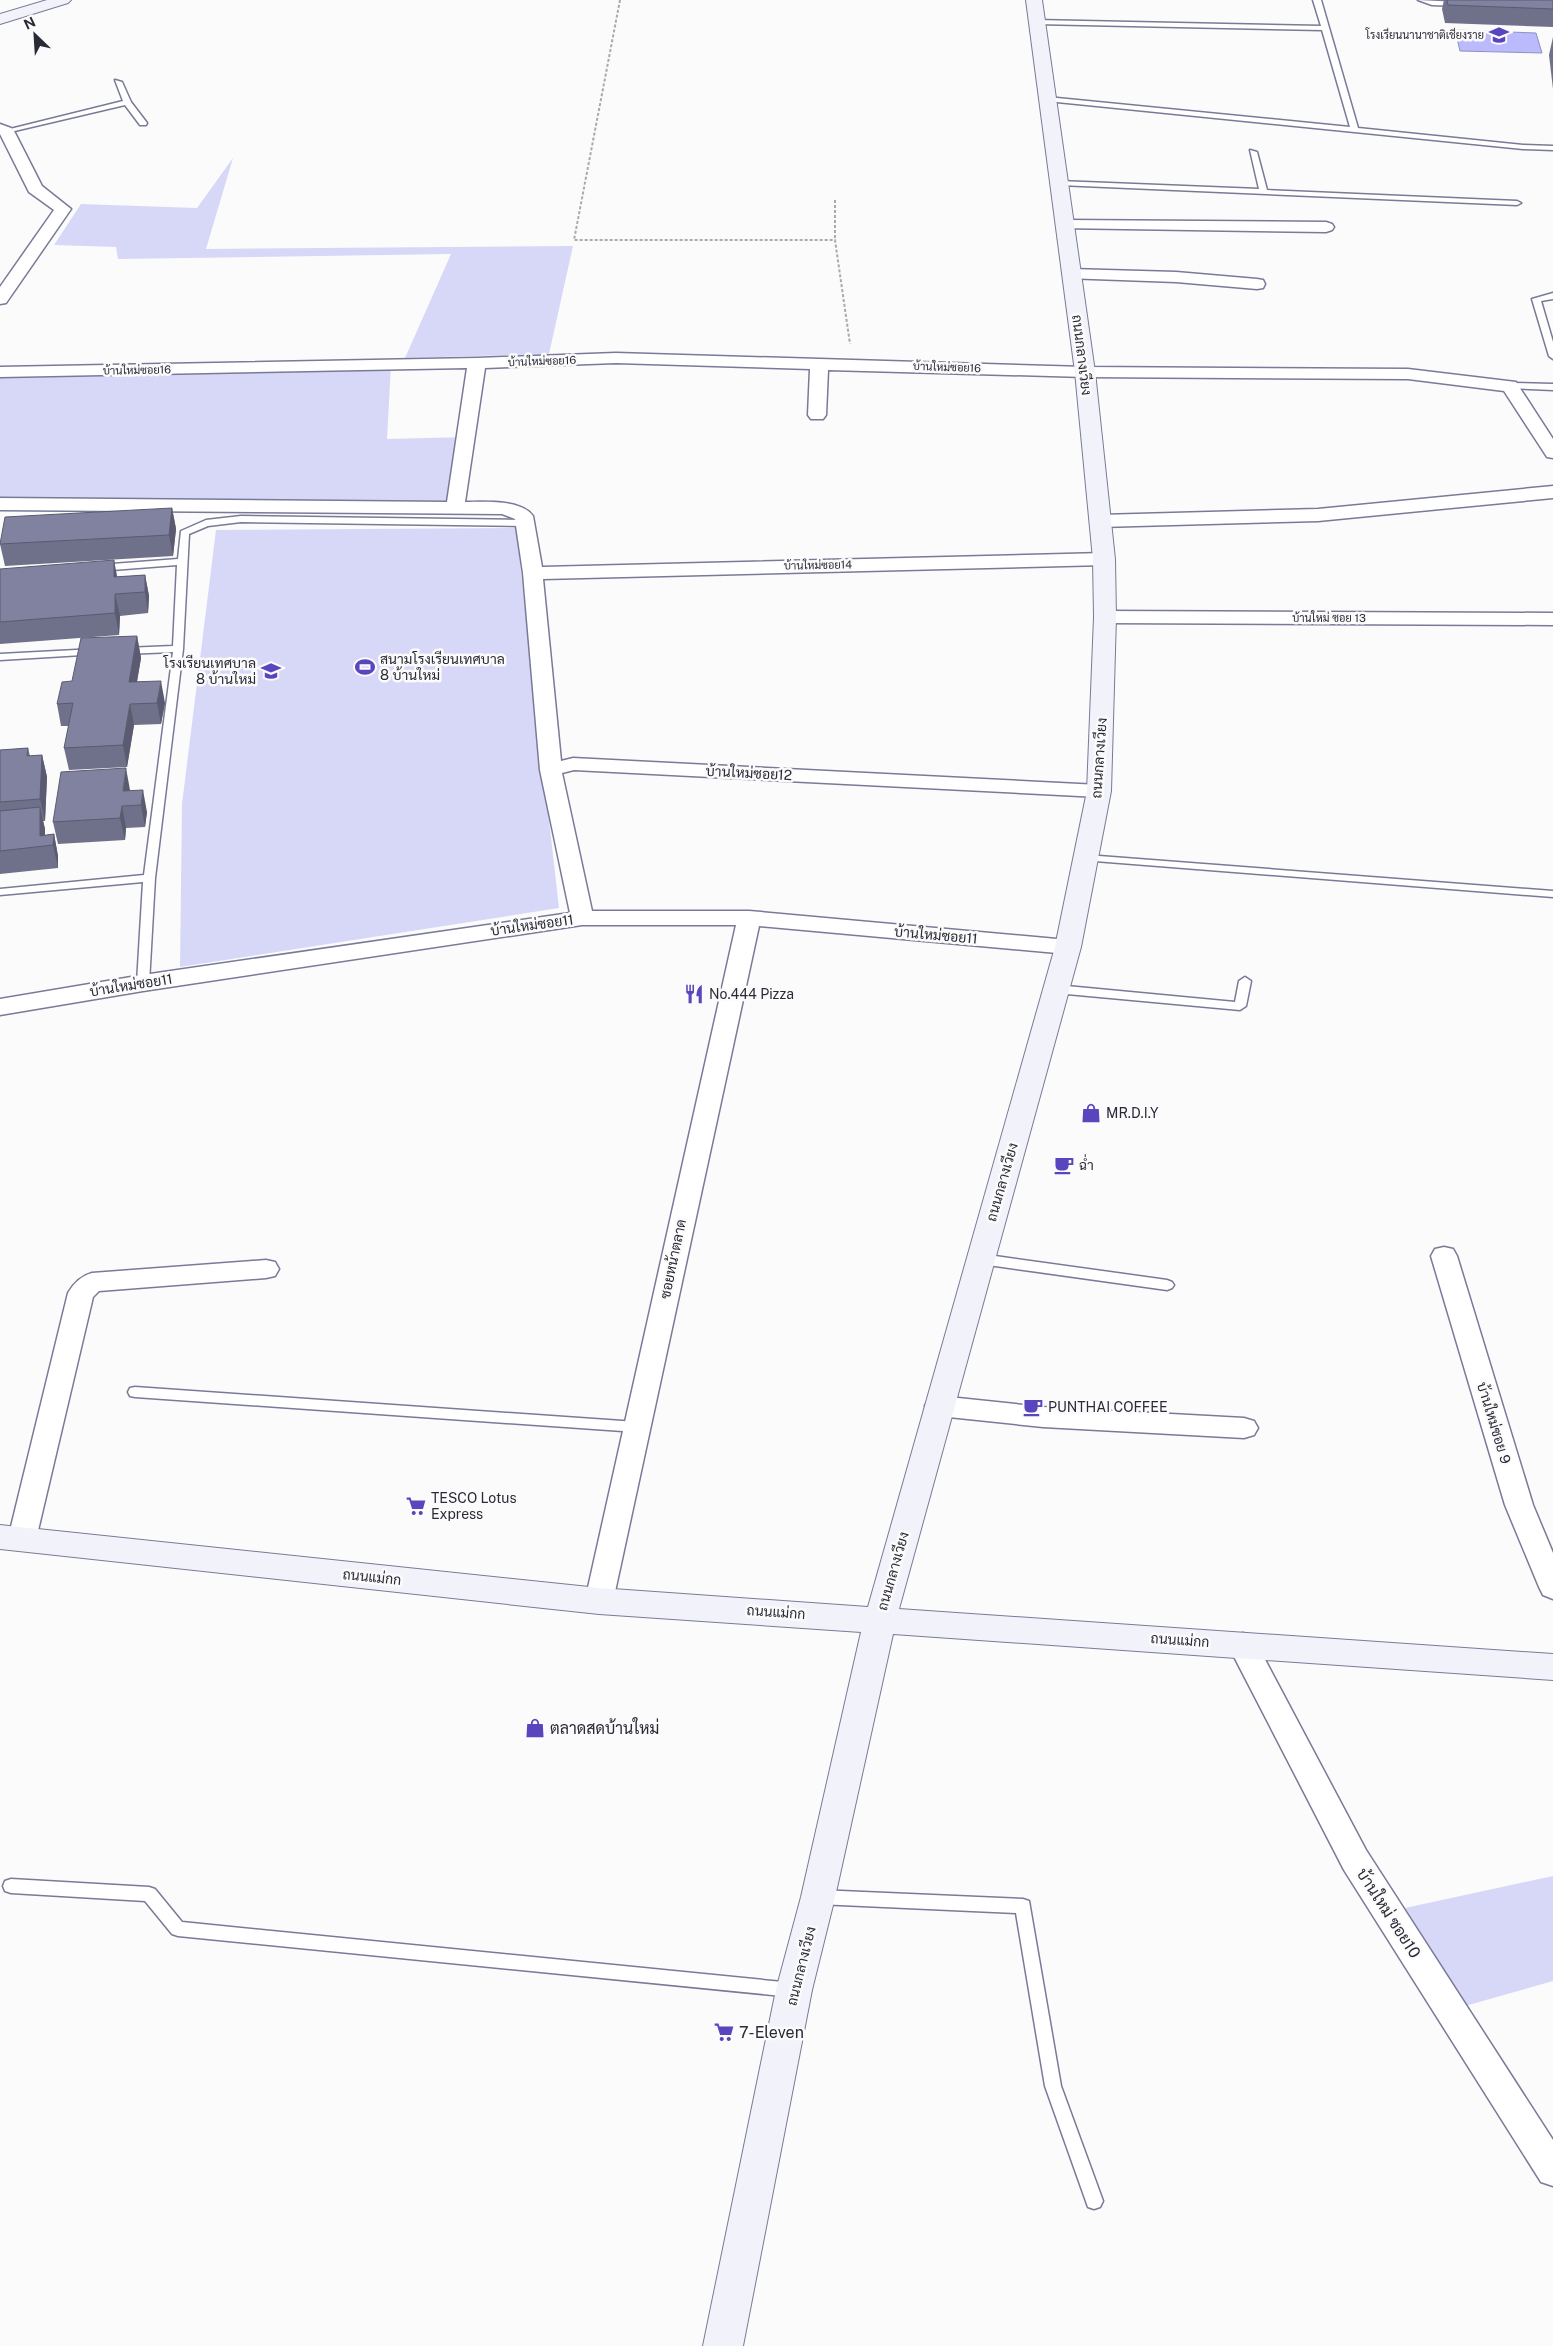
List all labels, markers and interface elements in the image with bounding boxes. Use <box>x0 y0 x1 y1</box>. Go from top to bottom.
north arrow <box>10 10 60 60</box>
text: N <box>21 14 38 33</box>
school or university icon: โรงเรียนนานาชาติเชียงราย <box>1488 24 1510 46</box>
place label: โรงเรียนนานาชาติเชียงราย <box>1365 27 1484 41</box>
street label: ถนนกลางเวียง <box>1069 314 1096 396</box>
street label: บ้านใหม่ซอย16 <box>508 352 576 368</box>
street label: บ้านใหม่ซอย16 <box>913 358 982 374</box>
street label: บ้านใหม่ซอย16 <box>103 361 171 377</box>
street label: บ้านใหม่ซอย14 <box>784 556 852 572</box>
street label: บ้านใหม่ ซอย 13 <box>1292 610 1366 624</box>
place label: สนามโรงเรียนเทศบาล 8 บ้านใหม่ <box>380 650 505 683</box>
place label: โรงเรียนเทศบาล 8 บ้านใหม่ <box>163 654 256 687</box>
sports icon: สนามโรงเรียนเทศบาล 8 บ้านใหม่ <box>354 656 376 678</box>
school or university icon: โรงเรียนเทศบาล 8 บ้านใหม่ <box>260 660 282 682</box>
street label: ถนนกลางเวียง <box>1087 717 1110 799</box>
street label: บ้านใหม่ซอย12 <box>705 762 793 783</box>
street label: บ้านใหม่ซอย11 <box>489 910 575 939</box>
street label: บ้านใหม่ซอย11 <box>894 922 979 947</box>
street label: บ้านใหม่ซอย11 <box>88 970 174 999</box>
restaurant icon: No.444 Pizza <box>683 983 705 1005</box>
place label: No.444 Pizza <box>709 986 794 1002</box>
shop icon: MR.D.I.Y <box>1080 1102 1102 1124</box>
place label: MR.D.I.Y <box>1106 1105 1159 1121</box>
street label: ถนนกลางเวียง <box>982 1141 1021 1223</box>
cafe icon: ฉ่ำ <box>1053 1154 1075 1176</box>
place label: ฉ่ำ <box>1079 1154 1094 1173</box>
street label: ซอยหน้าตลาด <box>656 1217 689 1300</box>
street label: บ้านใหม่ซอย 9 <box>1474 1380 1515 1466</box>
cafe icon: PUNTHAI COFFEE <box>1022 1396 1044 1418</box>
place label: PUNTHAI COFFEE <box>1048 1399 1168 1415</box>
place label: TESCO Lotus Express <box>431 1490 517 1522</box>
supermarket icon: TESCO Lotus Express <box>405 1495 427 1517</box>
street label: ถนนกลางเวียง <box>873 1530 912 1612</box>
street label: ถนนแม่กก <box>342 1566 402 1588</box>
street label: ถนนแม่กก <box>746 1602 806 1622</box>
street label: ถนนแม่กก <box>1150 1630 1210 1650</box>
shop icon: ตลาดสดบ้านใหม่ <box>524 1717 546 1739</box>
place label: ตลาดสดบ้านใหม่ <box>550 1717 659 1738</box>
street label: บ้านใหม่ ซอย10 <box>1353 1864 1426 1962</box>
street label: ถนนกลางเวียง <box>782 1924 819 2007</box>
supermarket icon: 7-Eleven <box>713 2021 735 2043</box>
place label: 7-Eleven <box>739 2023 804 2042</box>

